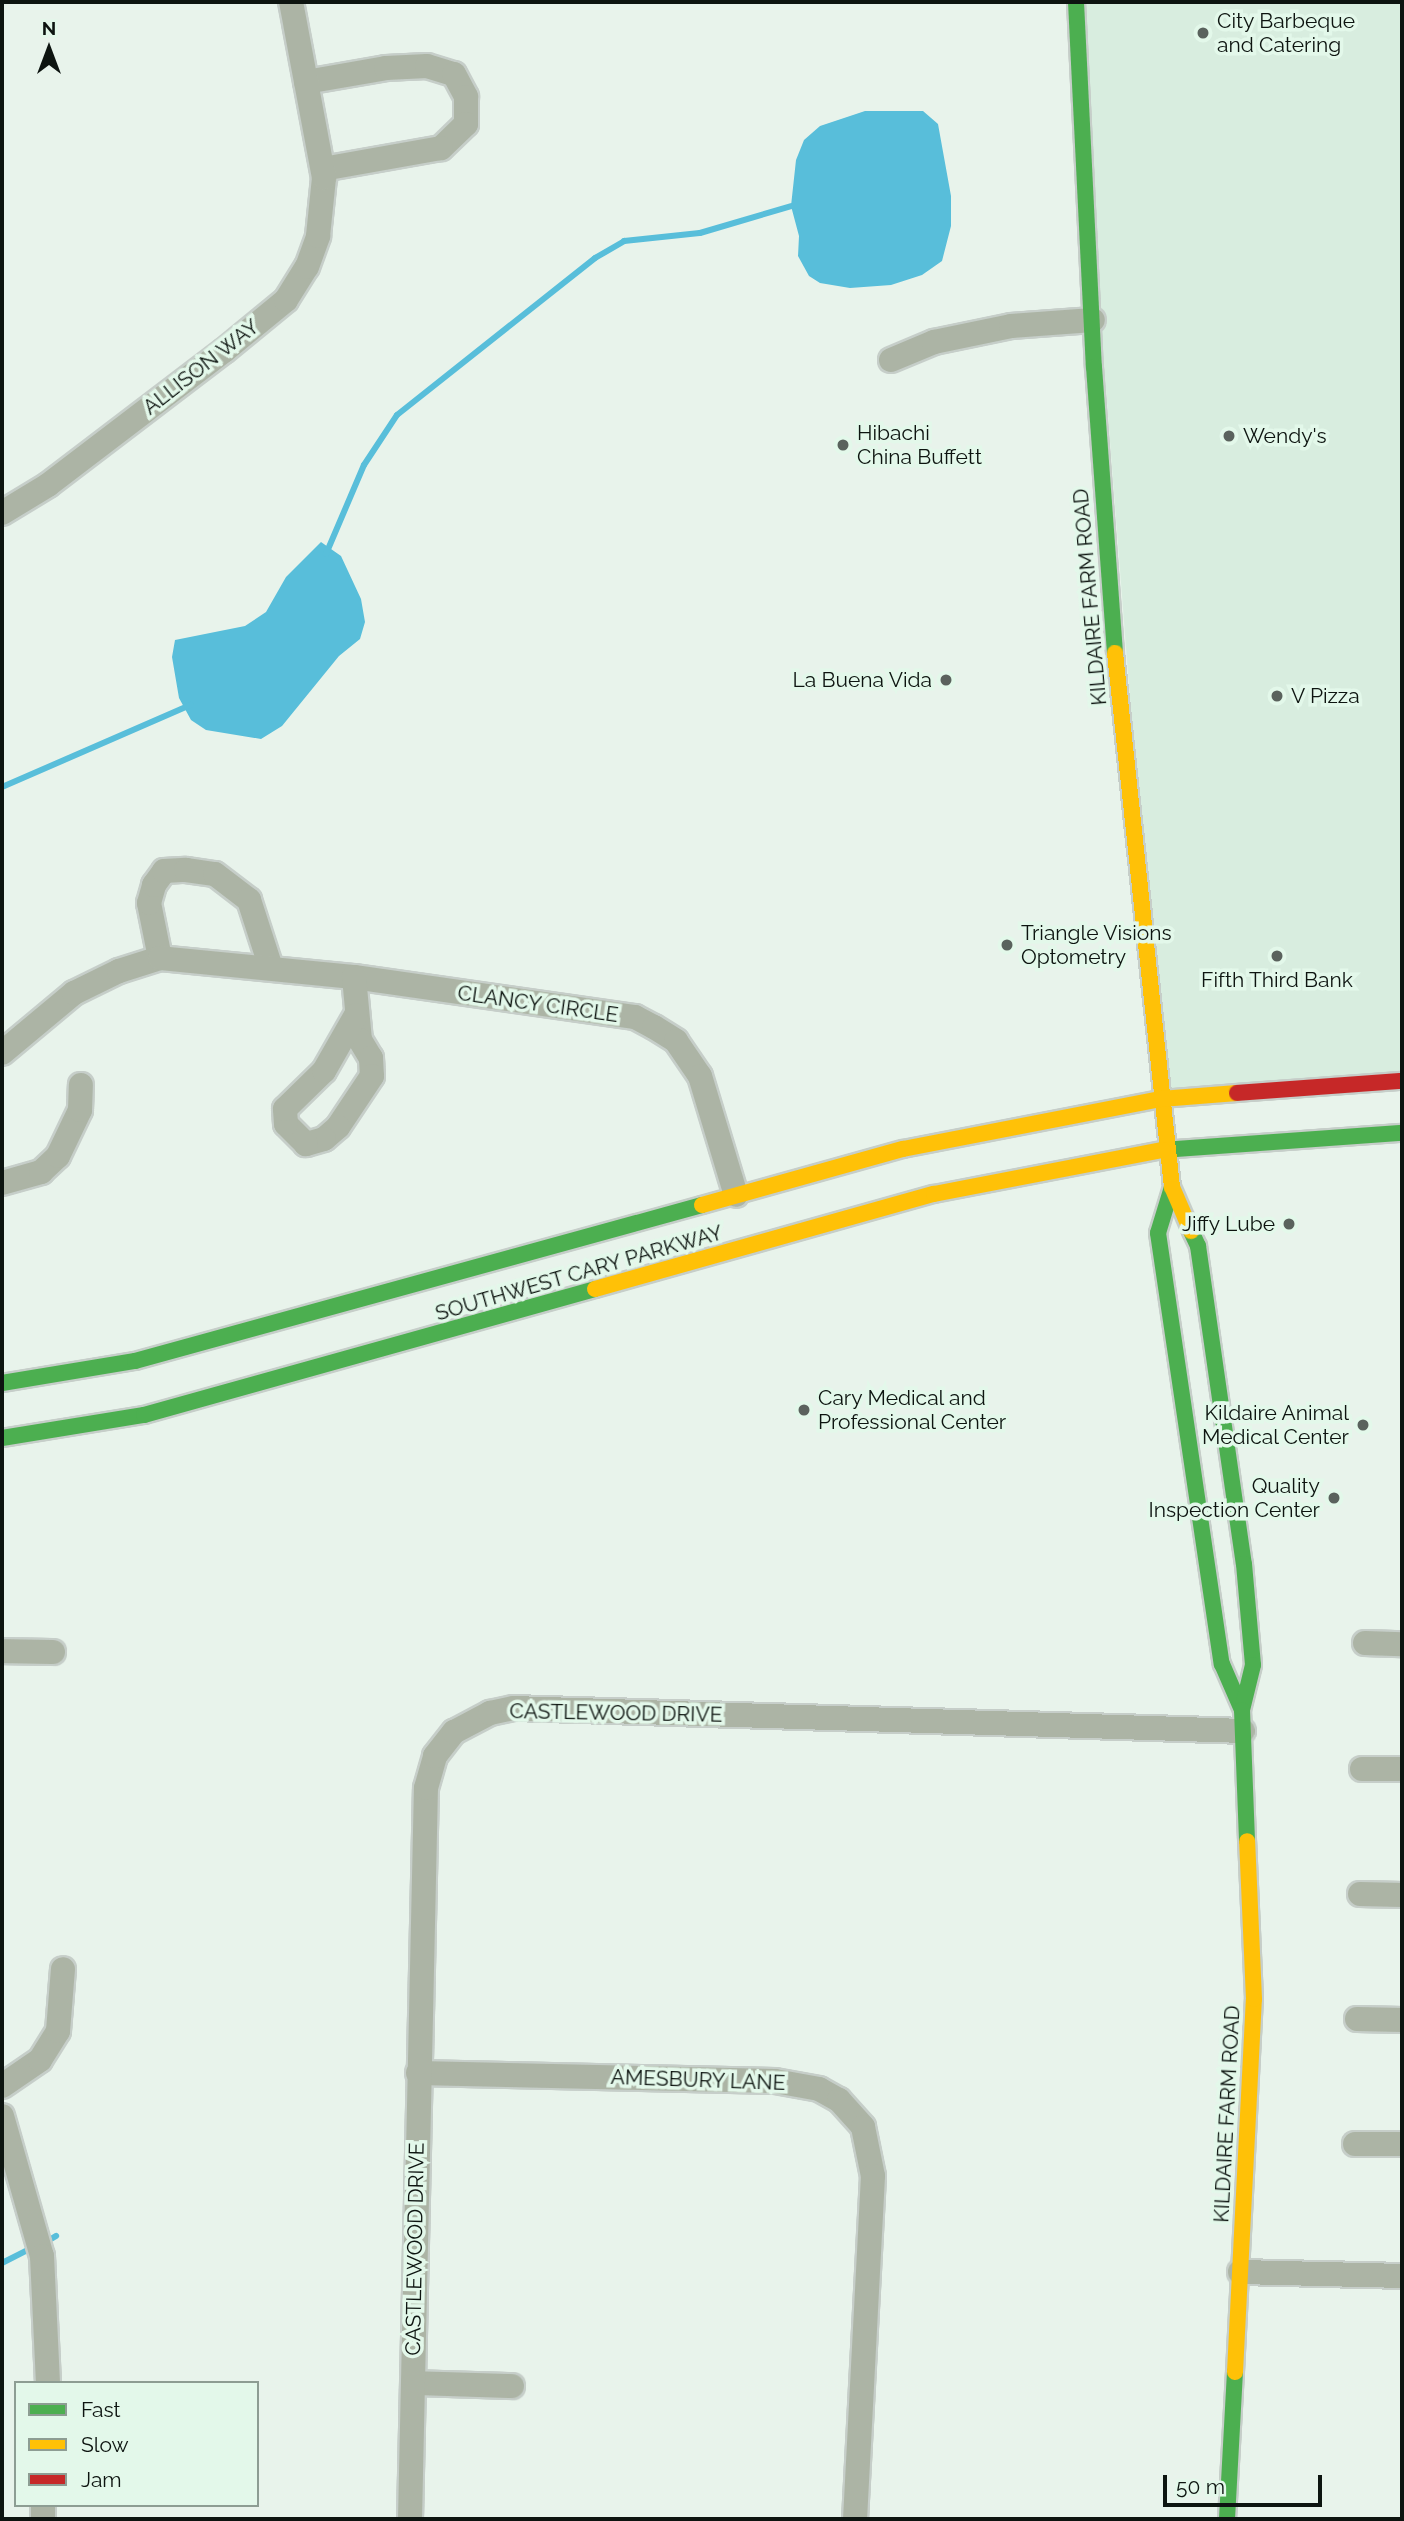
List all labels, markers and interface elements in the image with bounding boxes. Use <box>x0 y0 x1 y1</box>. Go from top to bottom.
place label: City Barbeque and Catering <box>1217 8 1356 58</box>
north arrow <box>14 14 84 84</box>
text: N <box>42 17 56 39</box>
marker: City Barbeque and Catering <box>1195 25 1211 41</box>
street label: ALLISON WAY <box>138 314 264 420</box>
place label: Hibachi China Buffett <box>857 420 982 470</box>
place label: Wendy's <box>1243 423 1327 449</box>
marker: Wendy's <box>1221 428 1237 444</box>
marker: Hibachi China Buffett <box>835 437 851 453</box>
street label: KILDAIRE FARM ROAD <box>1068 488 1112 706</box>
place label: La Buena Vida <box>792 667 932 693</box>
marker: La Buena Vida <box>938 672 954 688</box>
place label: V Pizza <box>1291 683 1360 709</box>
marker: V Pizza <box>1269 688 1285 704</box>
place label: Triangle Visions Optometry <box>1021 920 1172 970</box>
marker: Triangle Visions Optometry <box>999 937 1015 953</box>
marker: Fifth Third Bank <box>1269 948 1285 964</box>
place label: Fifth Third Bank <box>1201 967 1353 993</box>
street label: CLANCY CIRCLE <box>456 980 620 1028</box>
place label: Jiffy Lube <box>1181 1211 1275 1237</box>
marker: Jiffy Lube <box>1281 1216 1297 1232</box>
street label: SOUTHWEST CARY PARKWAY <box>432 1220 726 1326</box>
place label: Cary Medical and Professional Center <box>818 1385 1007 1435</box>
place label: Kildaire Animal Medical Center <box>1201 1400 1349 1450</box>
marker: Cary Medical and Professional Center <box>796 1402 812 1418</box>
marker: Kildaire Animal Medical Center <box>1355 1417 1371 1433</box>
place label: Quality Inspection Center <box>1148 1473 1320 1523</box>
marker: Quality Inspection Center <box>1326 1490 1342 1506</box>
street label: CASTLEWOOD DRIVE <box>509 1699 723 1727</box>
street label: KILDAIRE FARM ROAD <box>1209 2005 1245 2223</box>
street label: AMESBURY LANE <box>610 2064 786 2096</box>
street label: CASTLEWOOD DRIVE <box>401 2142 429 2356</box>
legend <box>14 2381 259 2507</box>
text: Fast <box>81 2397 121 2422</box>
text: Slow <box>81 2432 129 2457</box>
scale bar <box>1166 2462 1325 2506</box>
text: Jam <box>81 2467 122 2492</box>
text: 50 m <box>1176 2474 1225 2499</box>

